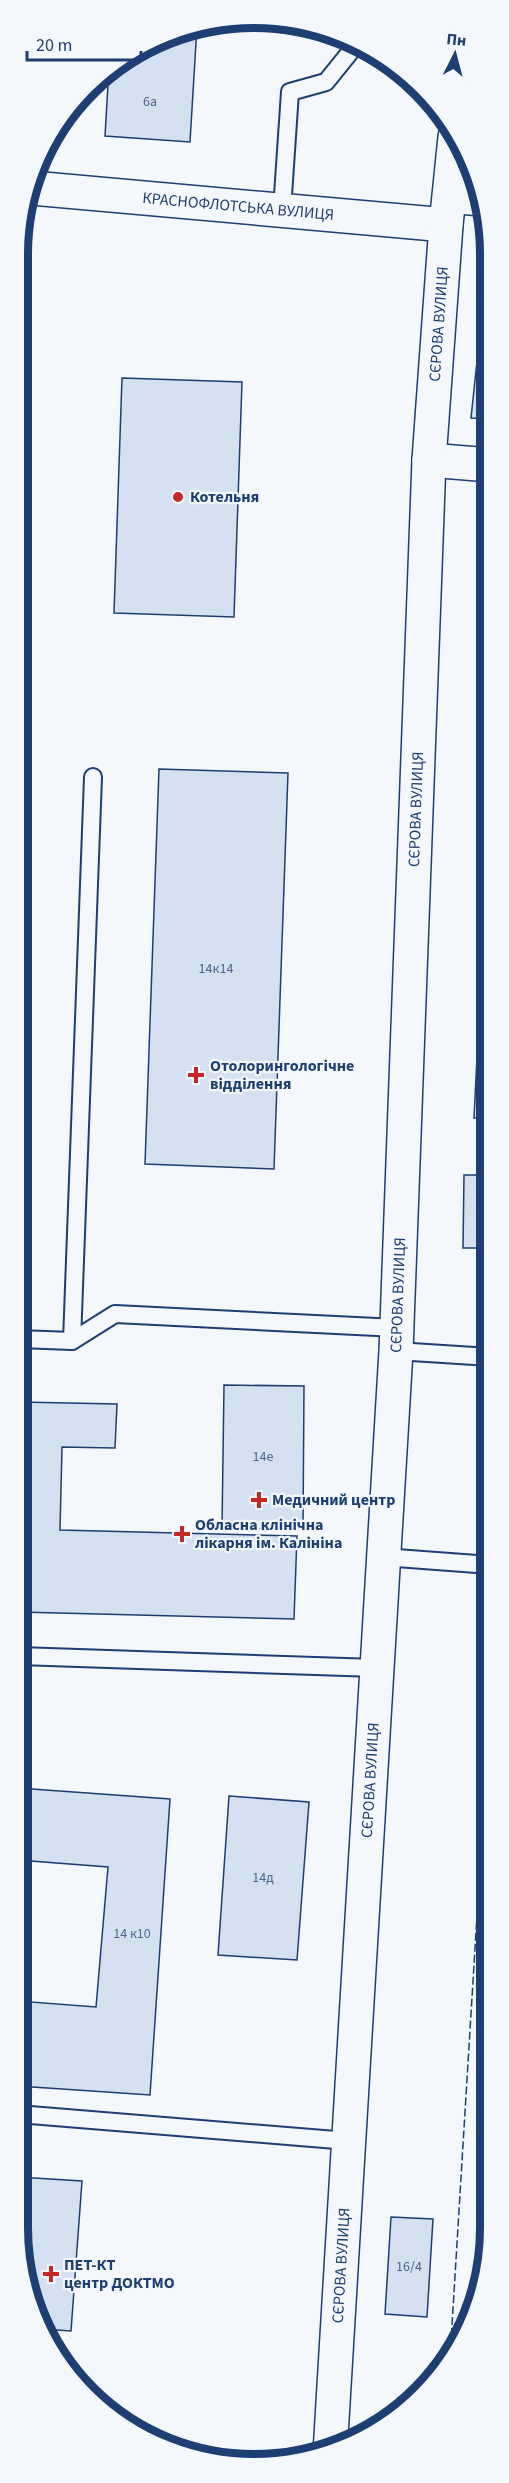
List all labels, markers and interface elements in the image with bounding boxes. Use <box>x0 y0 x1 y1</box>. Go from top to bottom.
scale bar <box>27 24 141 62</box>
north arrow <box>425 24 485 84</box>
text: Пн <box>445 28 468 52</box>
text: 20 m <box>36 33 72 58</box>
house number: 6а <box>143 92 157 112</box>
street label: КРАСНОФЛОТСЬКА ВУЛИЦЯ <box>141 187 335 226</box>
street label: СЄРОВА ВУЛИЦЯ <box>424 265 454 382</box>
place label: Котельня <box>190 486 259 508</box>
marker: Котельня <box>171 490 185 504</box>
street label: СЄРОВА ВУЛИЦЯ <box>403 751 429 868</box>
house number: 14к14 <box>199 959 233 979</box>
place label: Отолорингологічне відділення <box>210 1055 354 1095</box>
marker: Отолорингологічне відділення <box>187 1066 205 1084</box>
street label: СЄРОВА ВУЛИЦЯ <box>385 1237 411 1353</box>
house number: 14е <box>253 1447 273 1467</box>
place label: Медичний центр <box>272 1489 395 1511</box>
marker: Медичний центр <box>250 1491 268 1509</box>
place label: Обласна клінічна лікарня ім. Калініна <box>195 1514 342 1554</box>
marker: Обласна клінічна лікарня ім. Калініна <box>173 1525 191 1543</box>
street label: СЄРОВА ВУЛИЦЯ <box>356 1722 385 1839</box>
house number: 14д <box>252 1868 274 1888</box>
house number: 14 к10 <box>113 1924 151 1944</box>
street label: СЄРОВА ВУЛИЦЯ <box>327 2207 356 2324</box>
place label: ПЕТ-КТ центр ДОКТМО <box>64 2254 175 2294</box>
house number: 16/4 <box>396 2257 422 2277</box>
marker: ПЕТ-КТ центр ДОКТМО <box>42 2265 60 2283</box>

